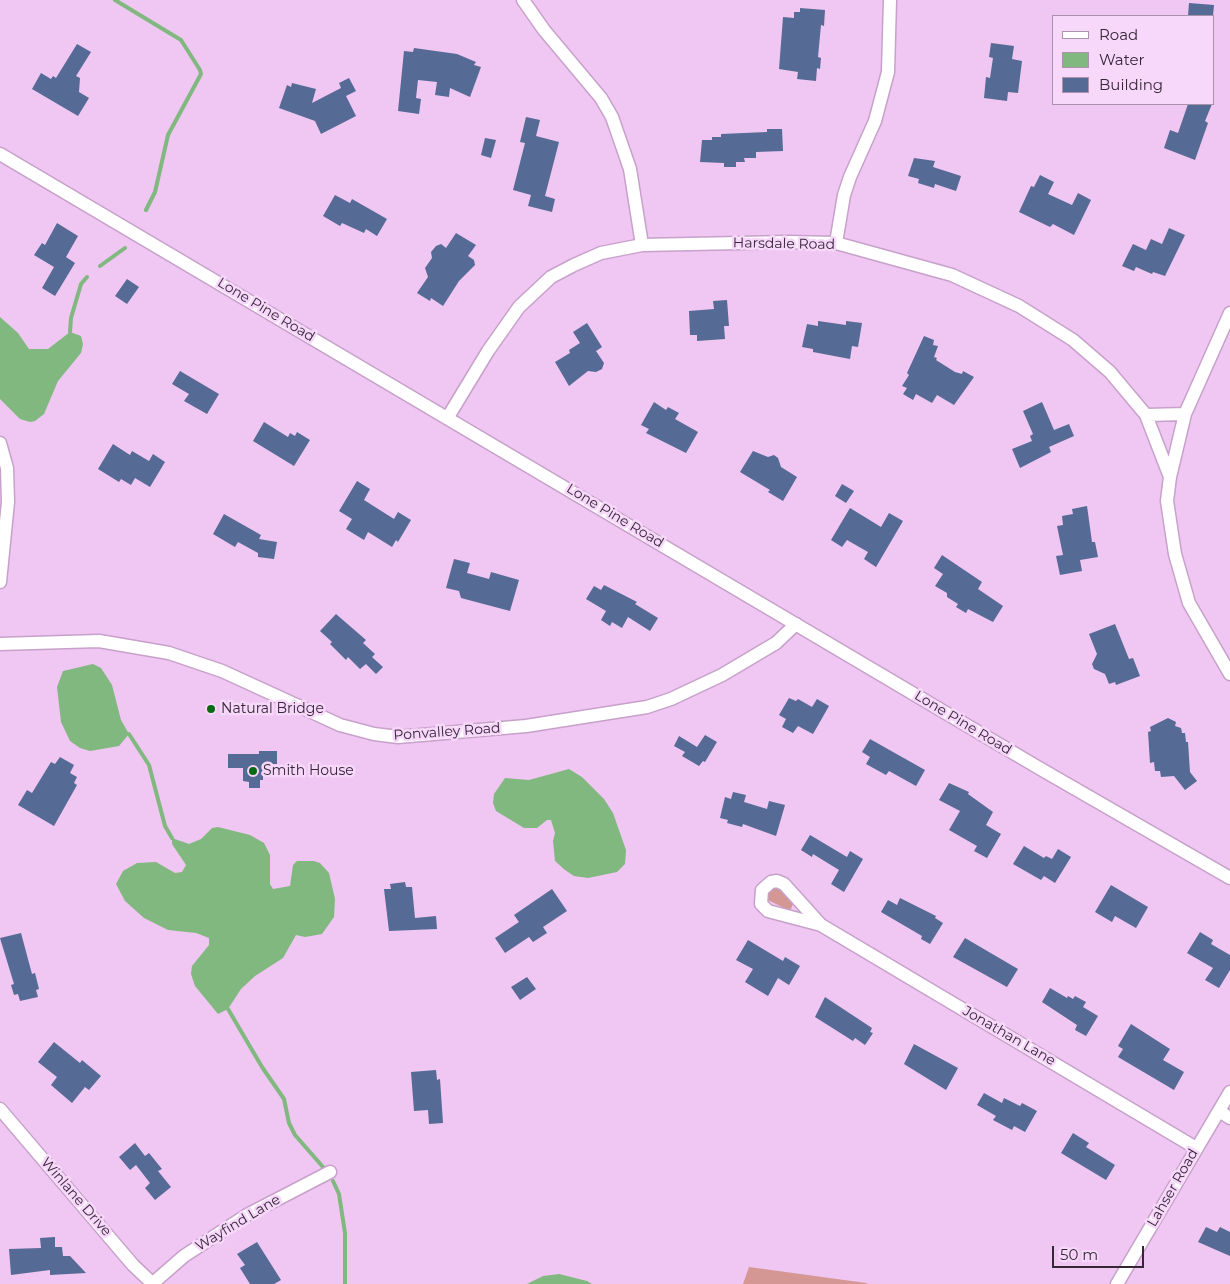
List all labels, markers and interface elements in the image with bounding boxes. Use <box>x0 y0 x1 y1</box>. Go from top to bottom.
legend <box>1052 15 1215 105</box>
text: Road <box>1099 25 1138 44</box>
text: Water <box>1099 50 1145 69</box>
text: Building <box>1099 75 1163 94</box>
street label: Harsdale Road <box>733 235 835 253</box>
street label: Lone Pine Road <box>214 274 318 346</box>
street label: Lone Pine Road <box>563 480 667 552</box>
street label: Lone Pine Road <box>911 687 1015 759</box>
place label: Natural Bridge <box>221 701 324 717</box>
marker: Natural Bridge <box>205 703 217 715</box>
street label: Ponvalley Road <box>393 720 501 744</box>
place label: Smith House <box>263 763 354 779</box>
marker: Smith House <box>247 765 259 777</box>
street label: Jonathan Lane <box>960 1003 1058 1069</box>
street label: Lahser Road <box>1144 1146 1202 1230</box>
street label: Winlane Drive <box>37 1154 115 1240</box>
street label: Wayfind Lane <box>193 1191 283 1255</box>
scale bar <box>1055 1236 1148 1268</box>
text: 50 m <box>1060 1245 1098 1264</box>

